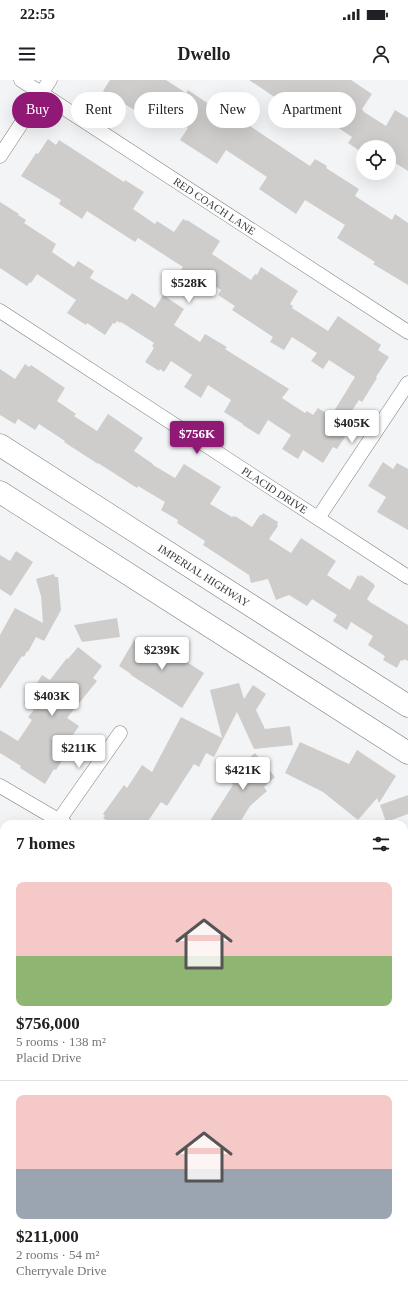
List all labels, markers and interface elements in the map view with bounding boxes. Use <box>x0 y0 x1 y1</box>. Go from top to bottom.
text: 22:55 <box>20 6 55 22</box>
icon: menu <box>16 43 38 65</box>
icon: person <box>370 43 392 65</box>
text: Dwello <box>178 44 231 64</box>
chip: Buy <box>12 92 63 128</box>
chip: Rent <box>71 92 126 128</box>
chip: Filters <box>134 92 198 128</box>
chip: New <box>206 92 260 128</box>
chip: Apartment <box>268 92 356 128</box>
map controls <box>356 140 396 180</box>
button: locate <box>356 140 396 180</box>
street label: RED COACH LANE <box>171 175 258 237</box>
pin: $528K <box>161 270 217 304</box>
text: $528K <box>171 275 207 290</box>
pin: $405K <box>324 410 380 444</box>
text: $405K <box>334 415 370 430</box>
pin: $756K <box>169 421 225 455</box>
text: $756K <box>179 426 215 441</box>
street label: PLACID DRIVE <box>240 464 310 516</box>
street label: IMPERIAL HIGHWAY <box>156 542 252 609</box>
pin: $239K <box>134 637 190 671</box>
text: $239K <box>144 642 180 657</box>
pin: $403K <box>24 683 80 717</box>
text: $403K <box>34 688 70 703</box>
pin: $211K <box>51 735 107 769</box>
text: $211K <box>61 740 97 755</box>
pin: $421K <box>215 757 271 791</box>
text: $421K <box>225 762 261 777</box>
icon: filters <box>370 833 392 855</box>
text: 7 homes <box>16 834 75 853</box>
icon: home <box>168 908 240 980</box>
text: $756,000 <box>16 1014 80 1033</box>
text: 5 rooms · 138 m² <box>16 1034 106 1049</box>
text: Placid Drive <box>16 1050 81 1065</box>
icon: home <box>168 1121 240 1193</box>
text: $211,000 <box>16 1227 79 1246</box>
text: 2 rooms · 54 m² <box>16 1247 99 1262</box>
text: Cherryvale Drive <box>16 1263 107 1278</box>

